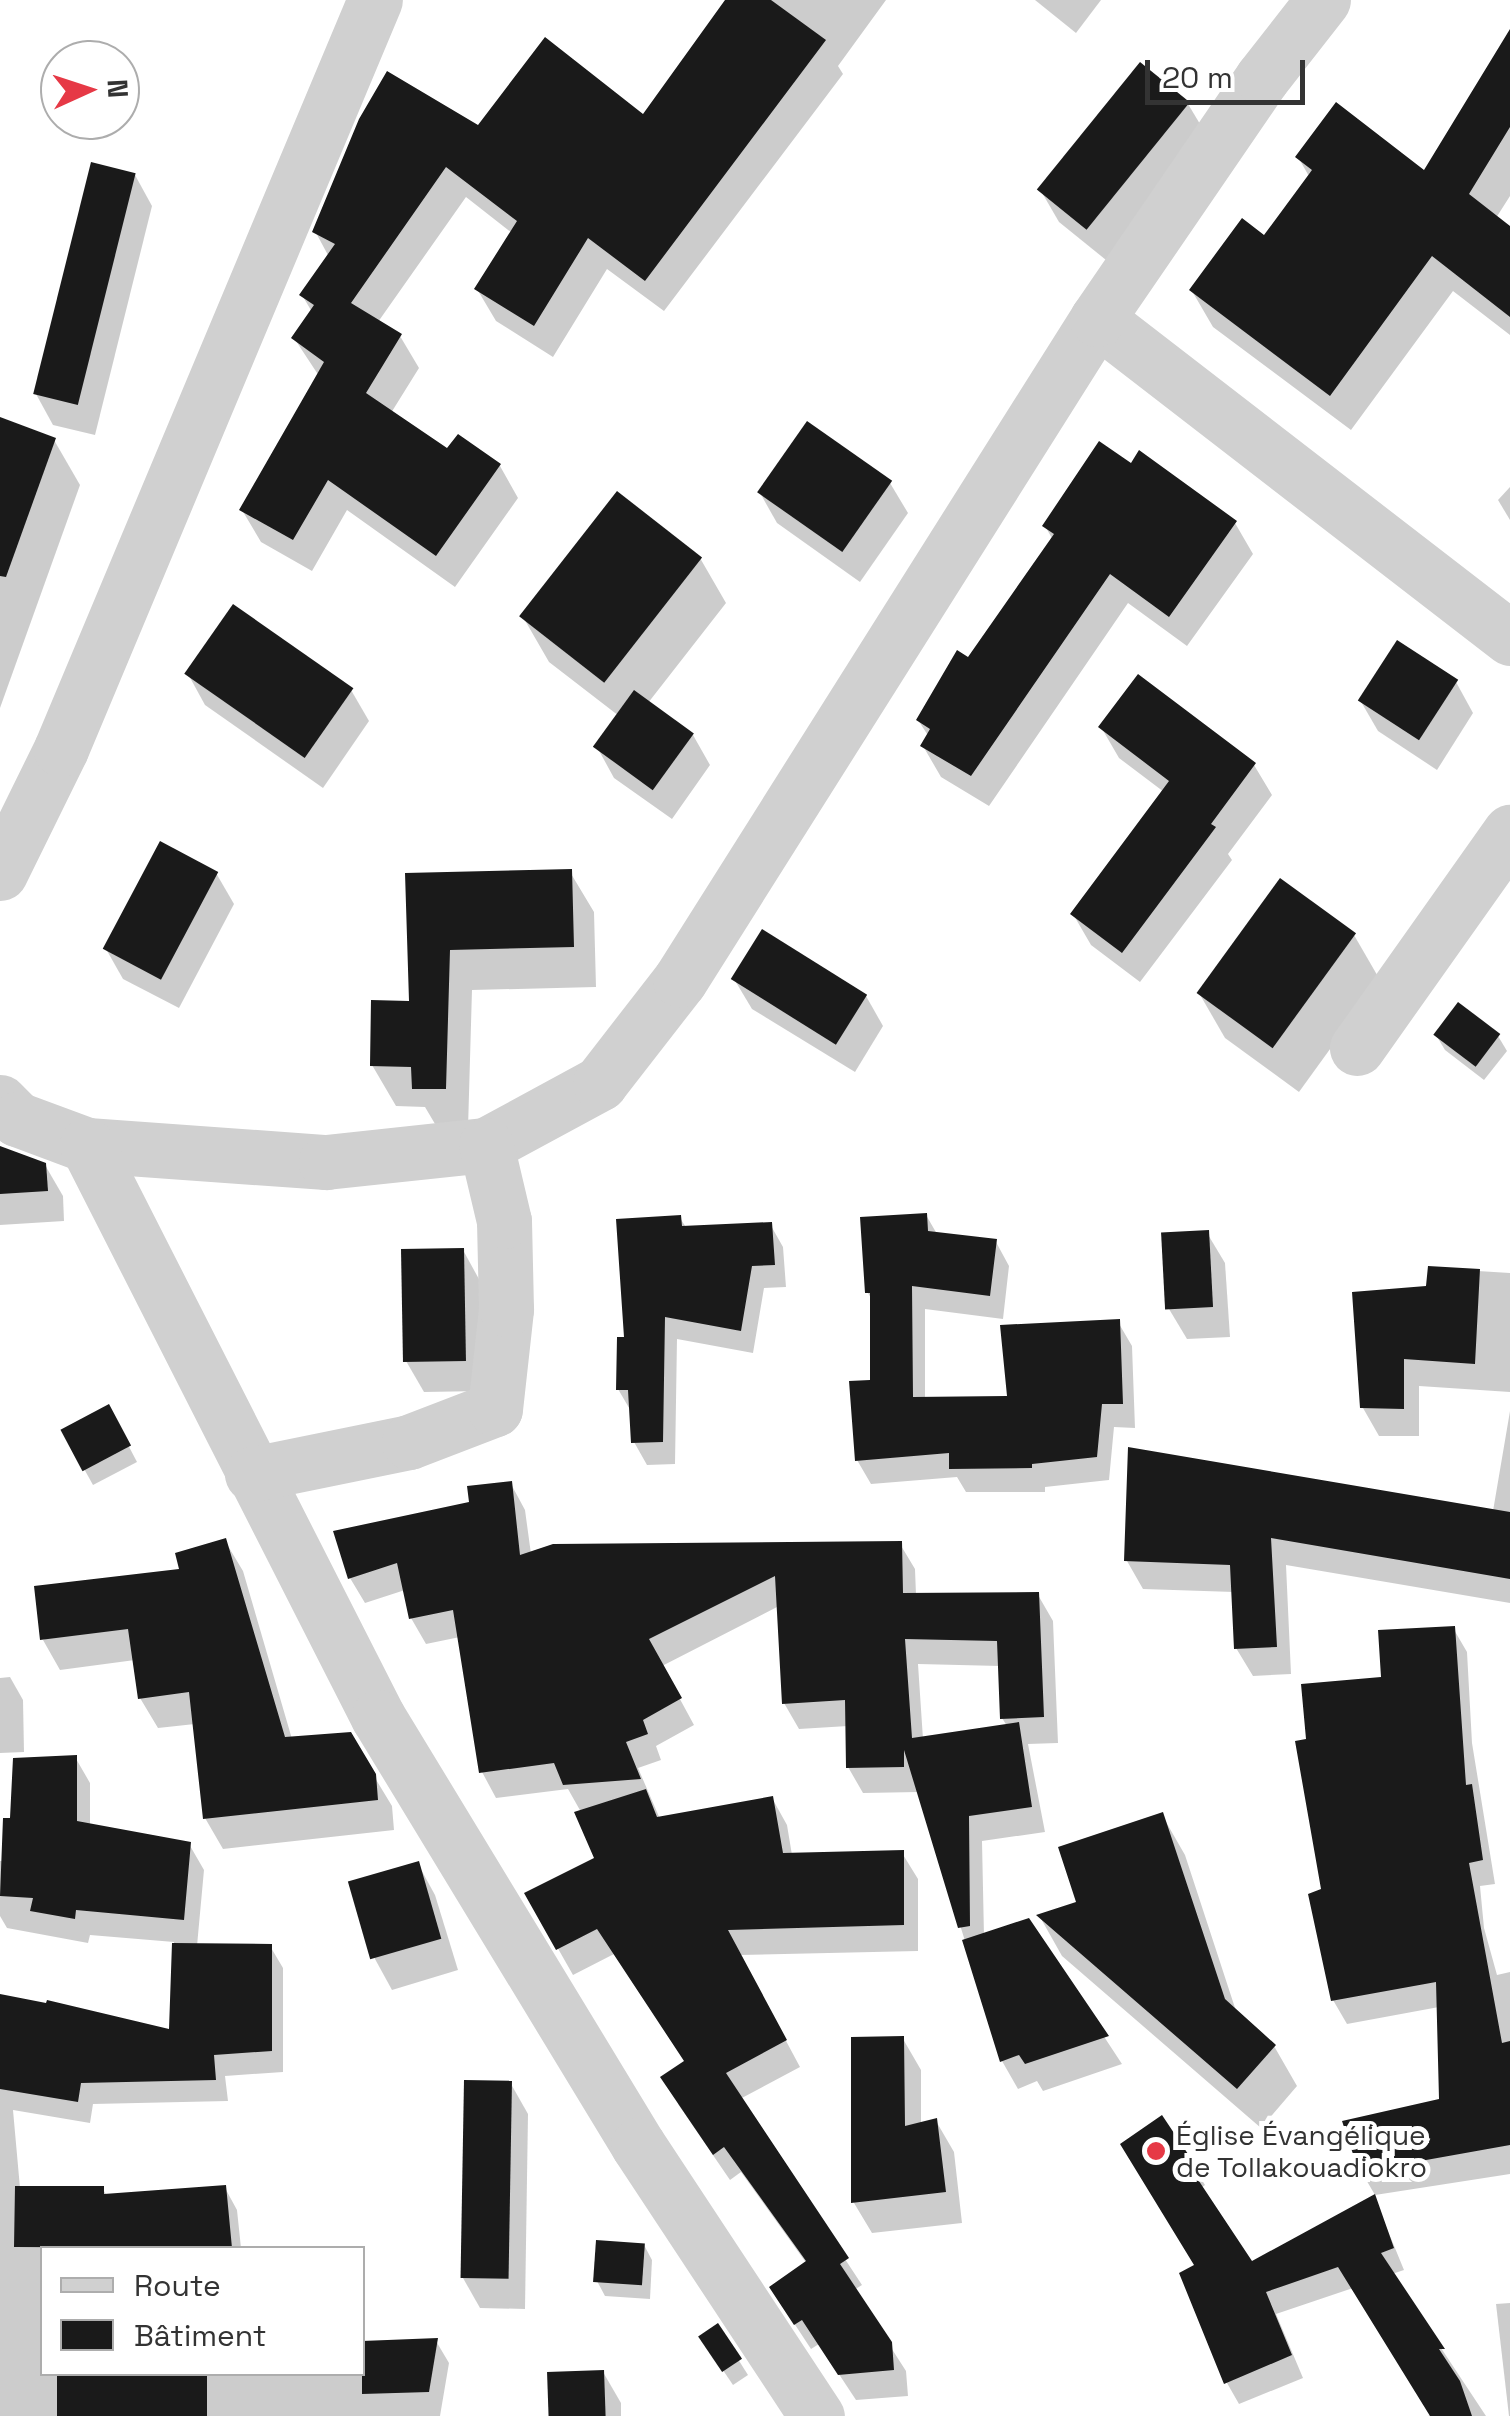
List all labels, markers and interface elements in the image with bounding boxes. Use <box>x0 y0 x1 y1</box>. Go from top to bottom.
north arrow <box>40 40 140 140</box>
scale bar <box>1150 40 1310 102</box>
text: 20 m <box>1162 58 1233 97</box>
text: N <box>99 78 136 99</box>
place label: Église Évangélique de Tollakouadiokro <box>1176 2118 1428 2184</box>
marker: Église Évangélique de Tollakouadiokro <box>1145 2140 1167 2162</box>
legend <box>40 2246 365 2376</box>
text: Route <box>134 2266 221 2305</box>
text: Bâtiment <box>134 2316 267 2355</box>

